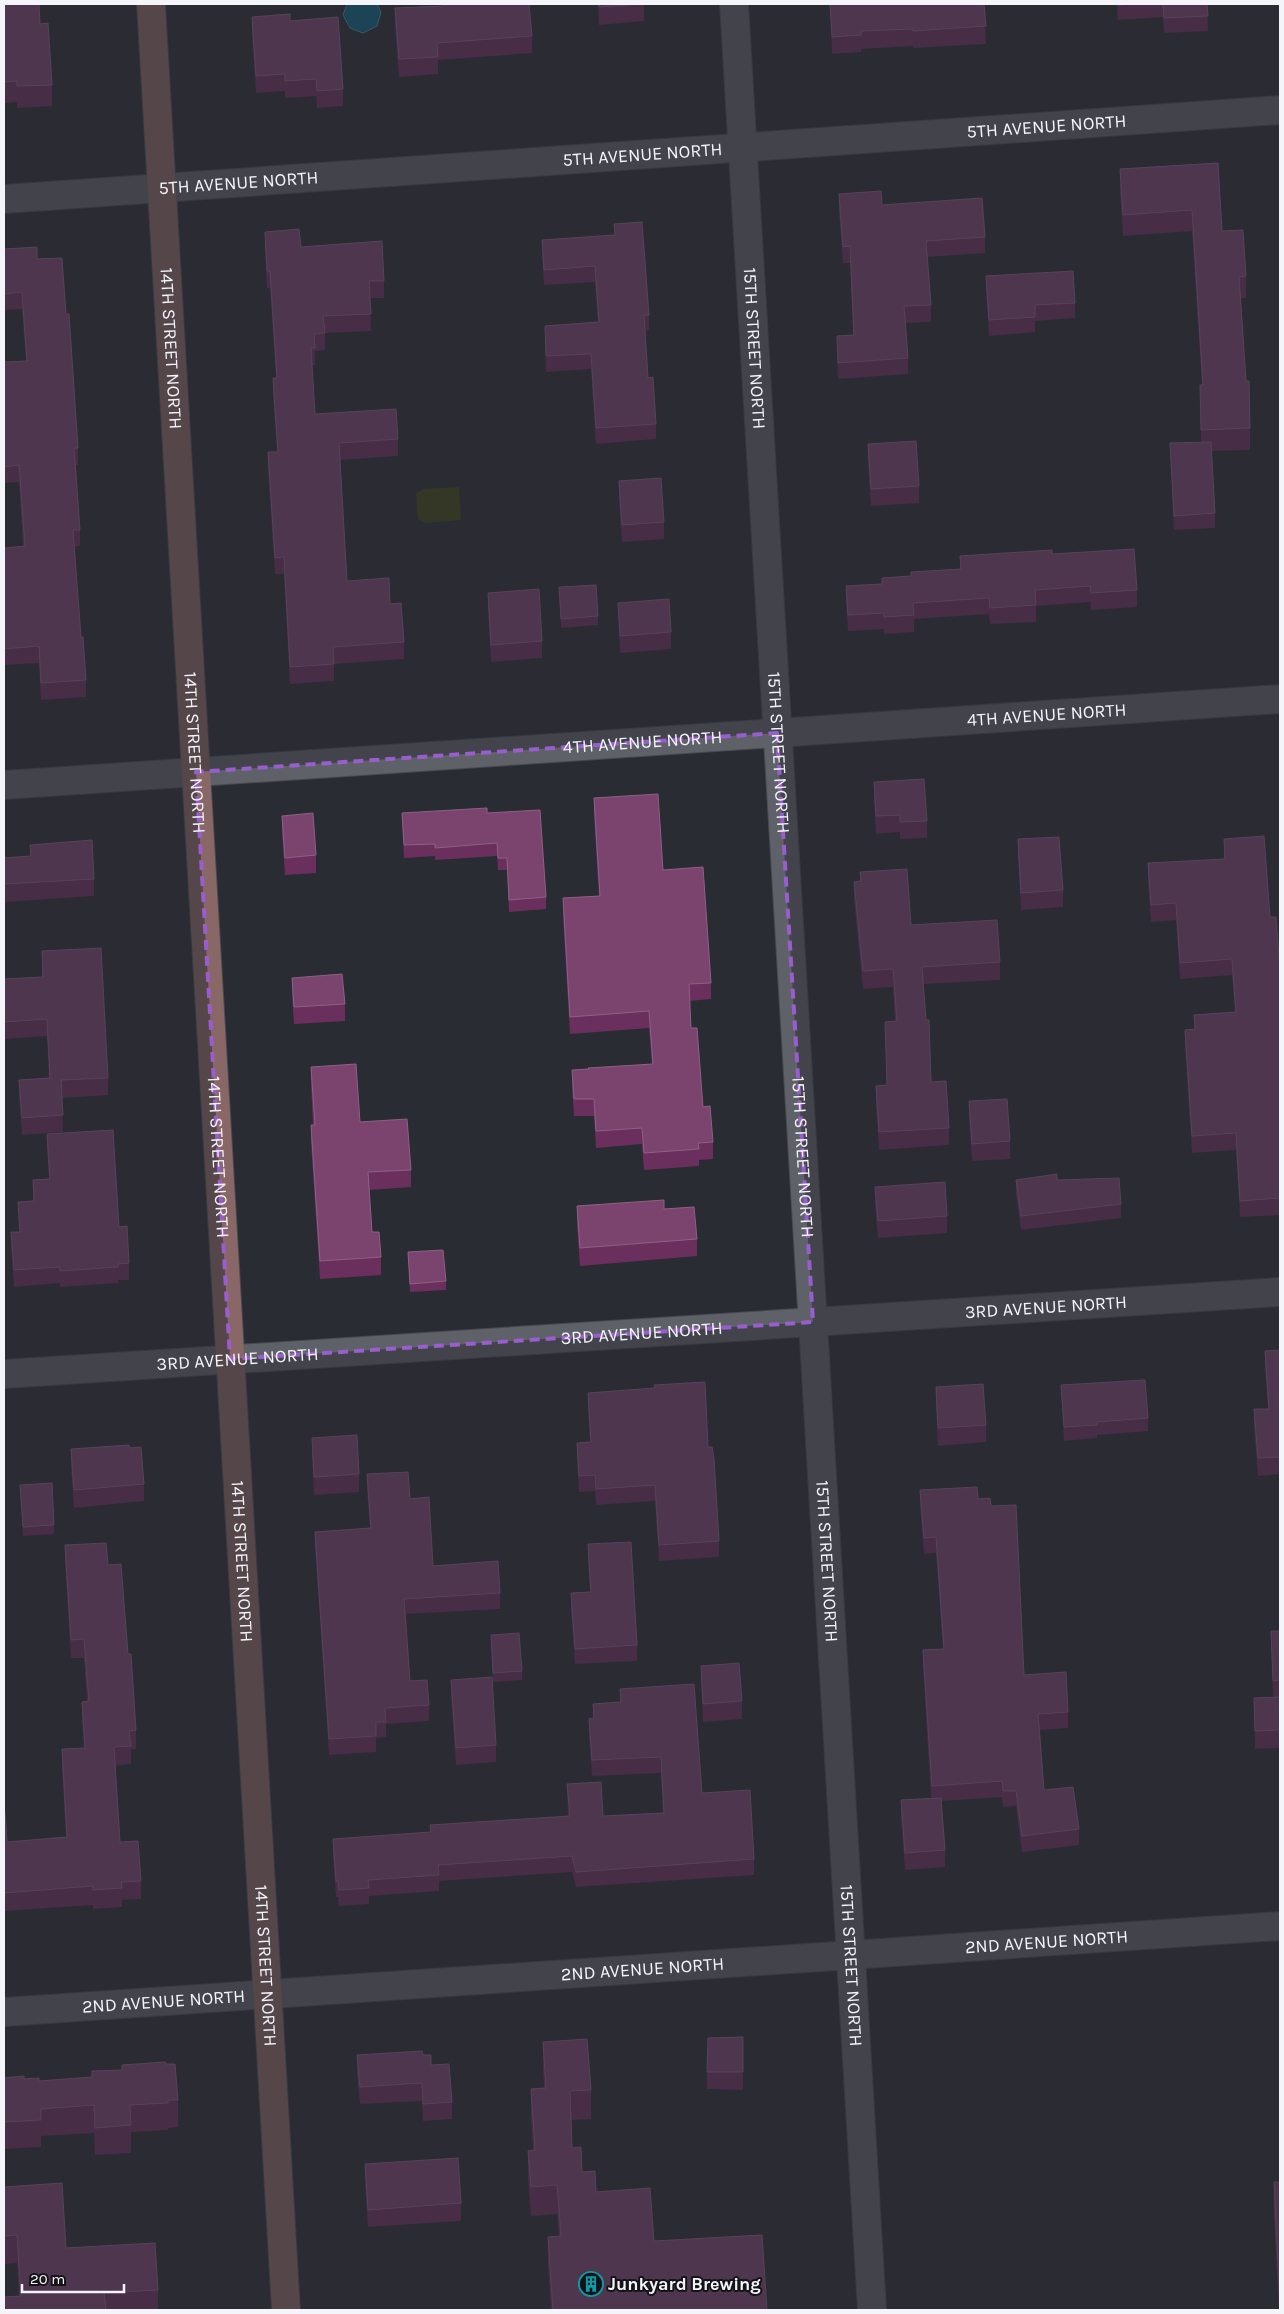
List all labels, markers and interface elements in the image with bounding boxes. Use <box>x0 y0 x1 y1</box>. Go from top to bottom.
street label: 5TH AVENUE NORTH <box>966 110 1127 143</box>
street label: 5TH AVENUE NORTH <box>562 138 723 171</box>
street label: 5TH AVENUE NORTH <box>158 166 319 199</box>
street label: 14TH STREET NORTH <box>155 267 187 430</box>
street label: 15TH STREET NORTH <box>739 267 770 430</box>
street label: 14TH STREET NORTH <box>179 671 211 834</box>
street label: 15TH STREET NORTH <box>763 671 795 834</box>
street label: 4TH AVENUE NORTH <box>966 698 1127 731</box>
street label: 4TH AVENUE NORTH <box>562 726 723 758</box>
street label: 15TH STREET NORTH <box>787 1075 819 1238</box>
street label: 14TH STREET NORTH <box>203 1076 234 1238</box>
street label: 3RD AVENUE NORTH <box>964 1291 1128 1323</box>
street label: 3RD AVENUE NORTH <box>560 1317 723 1349</box>
street label: 3RD AVENUE NORTH <box>156 1343 319 1375</box>
street label: 14TH STREET NORTH <box>226 1480 258 1643</box>
street label: 15TH STREET NORTH <box>811 1480 843 1643</box>
street label: 14TH STREET NORTH <box>250 1884 282 2047</box>
street label: 15TH STREET NORTH <box>836 1884 867 2047</box>
street label: 2ND AVENUE NORTH <box>964 1925 1129 1958</box>
street label: 2ND AVENUE NORTH <box>560 1952 725 1985</box>
street label: 2ND AVENUE NORTH <box>81 1985 246 2018</box>
scale bar <box>22 2262 125 2294</box>
text: 20 m <box>30 2270 65 2288</box>
building icon: Junkyard Brewing <box>578 2271 604 2297</box>
place label: Junkyard Brewing <box>608 2273 761 2295</box>

